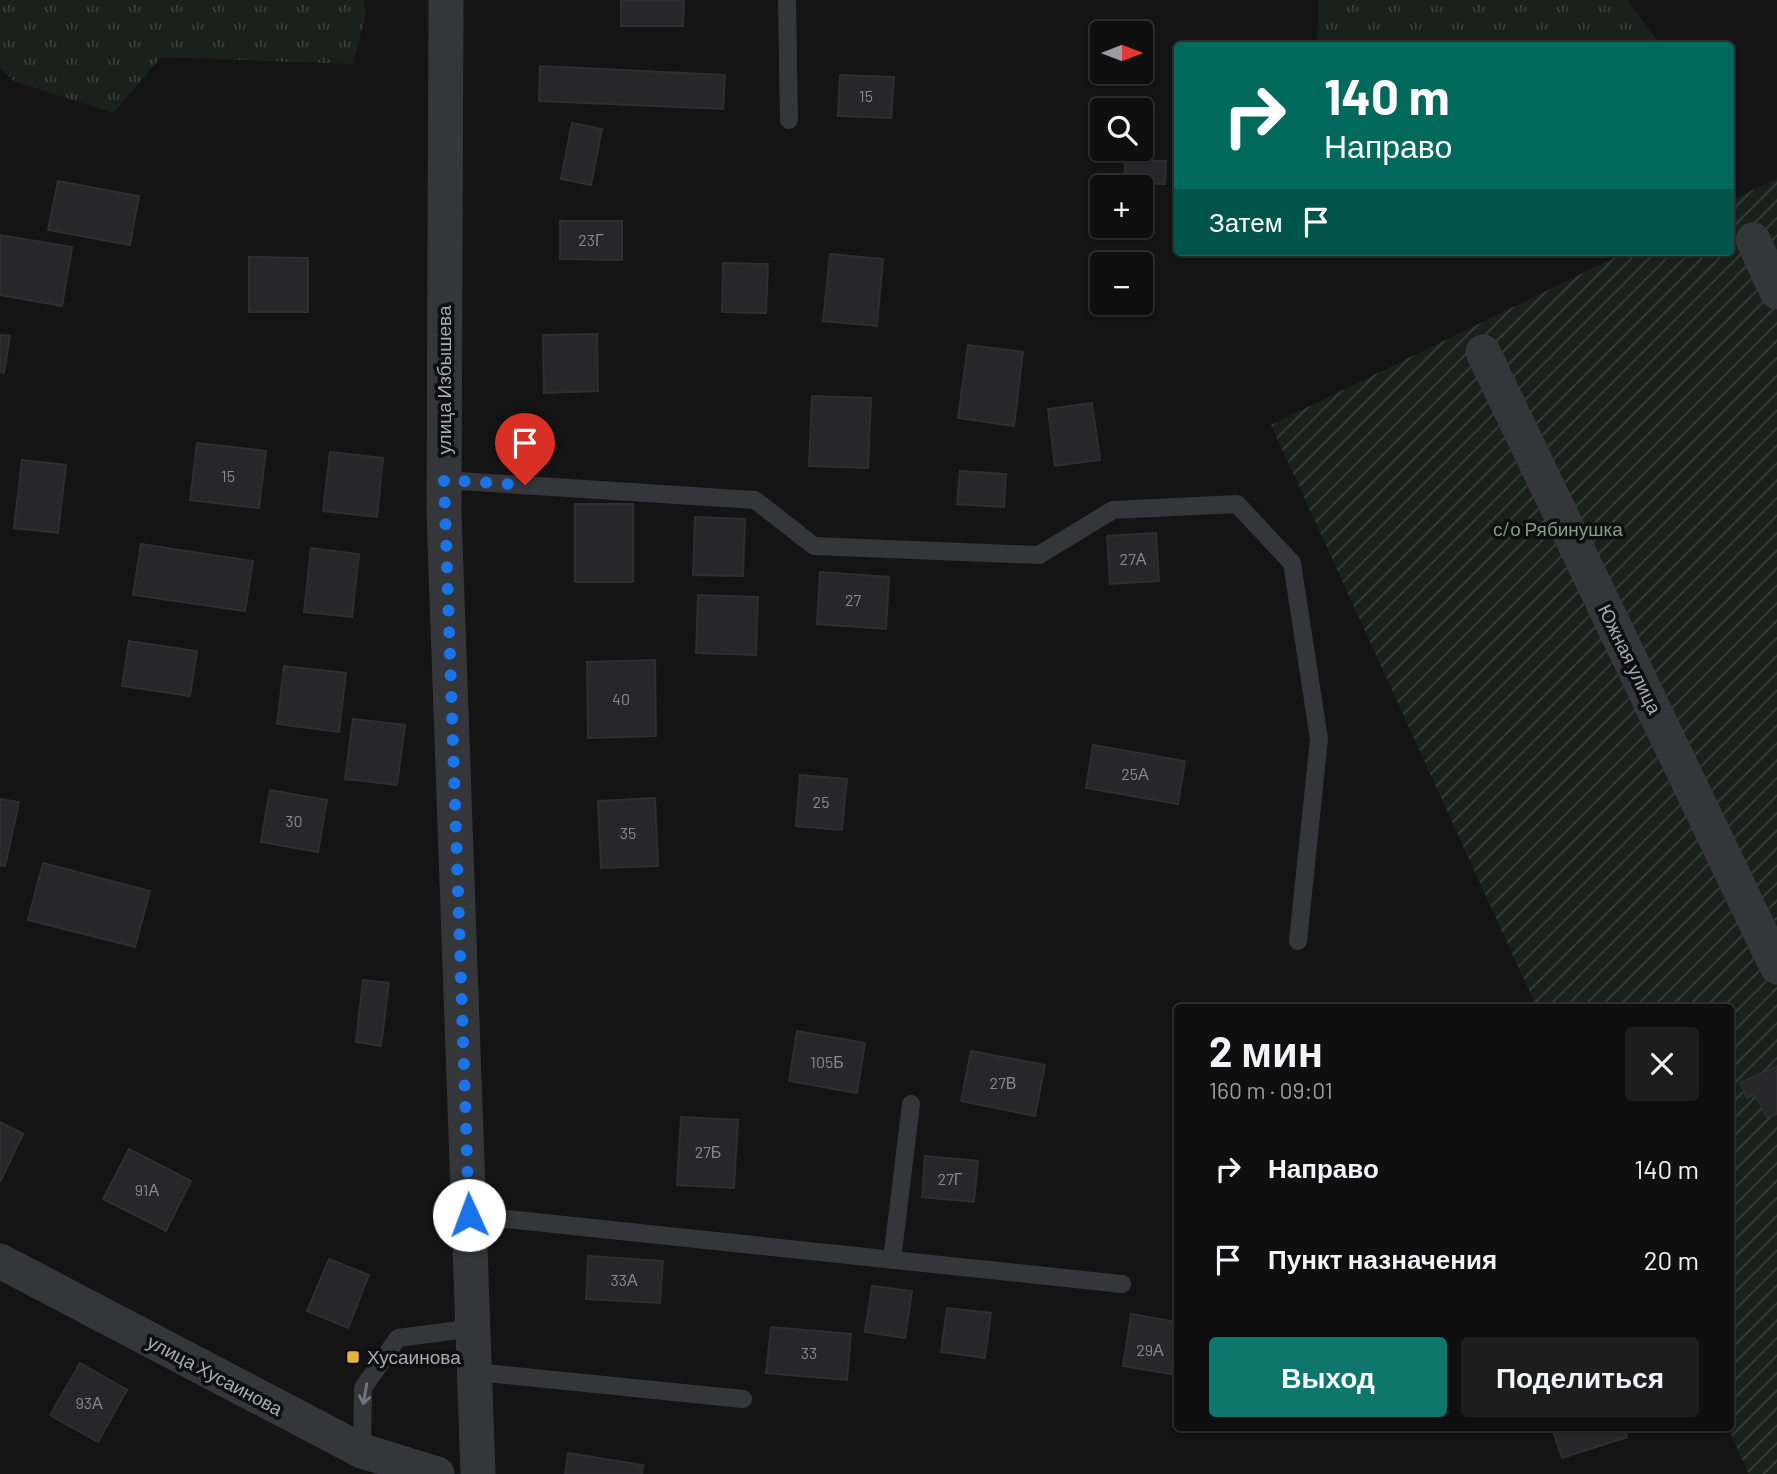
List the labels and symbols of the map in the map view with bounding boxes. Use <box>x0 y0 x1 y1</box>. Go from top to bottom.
north arrow <box>1090 21 1153 84</box>
house number: 15 <box>859 86 873 105</box>
house number: 23Г <box>578 230 604 249</box>
street label: улица Избышева <box>432 305 455 454</box>
pin <box>495 413 555 485</box>
house number: 15 <box>221 466 235 485</box>
park label: с/о Рябинушка <box>1493 517 1623 540</box>
house number: 27А <box>1120 549 1147 568</box>
house number: 27 <box>845 590 861 609</box>
street label: Южная улица <box>1594 600 1667 718</box>
house number: 40 <box>612 689 630 708</box>
house number: 25А <box>1121 764 1149 783</box>
house number: 25 <box>813 792 829 811</box>
house number: 30 <box>285 811 303 830</box>
house number: 35 <box>620 823 636 842</box>
house number: 105Б <box>810 1052 844 1071</box>
house number: 27В <box>990 1073 1016 1092</box>
house number: 27Б <box>695 1142 721 1161</box>
house number: 27Г <box>938 1169 963 1188</box>
position arrow <box>432 1178 506 1252</box>
house number: 91А <box>135 1180 159 1199</box>
house number: 33А <box>610 1270 638 1289</box>
street label: улица Хусаинова <box>144 1329 287 1420</box>
house number: 29А <box>1136 1340 1164 1359</box>
house number: 33 <box>801 1343 817 1362</box>
place label: Хусаинова <box>367 1345 461 1368</box>
marker: Хусаинова <box>345 1349 361 1365</box>
one-way arrow <box>358 1382 371 1404</box>
house number: 93А <box>75 1393 103 1412</box>

